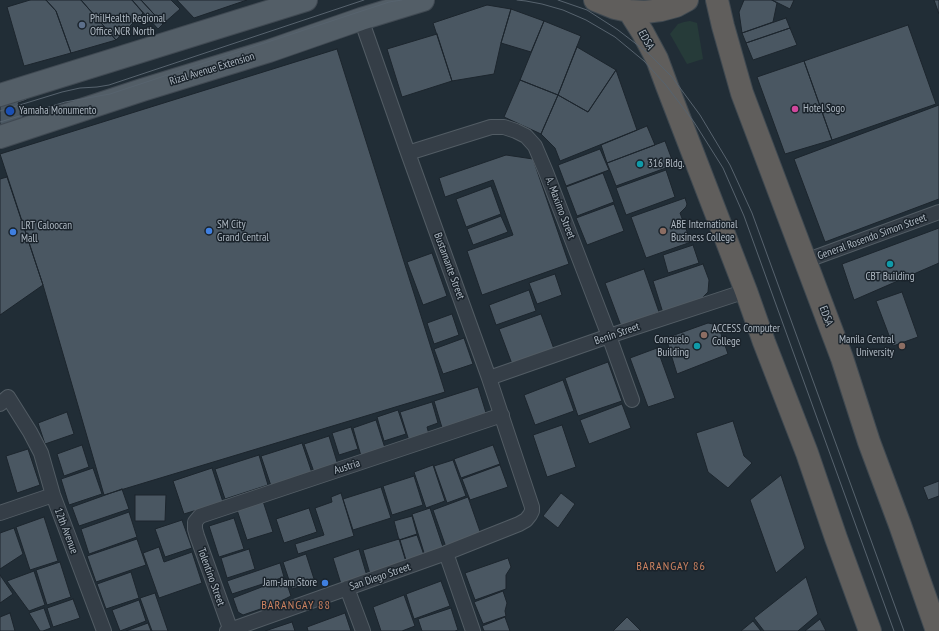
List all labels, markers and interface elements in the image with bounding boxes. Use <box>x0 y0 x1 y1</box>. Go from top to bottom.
place label: PhilHealth Regional Office NCR North <box>90 12 165 38</box>
marker: PhilHealth Regional Office NCR North <box>77 20 87 30</box>
street label: EDSA <box>635 28 657 52</box>
street label: Rizal Avenue Extension <box>168 50 256 88</box>
place label: Hotel Sogo <box>803 102 845 116</box>
place label: Yamaha Monumento <box>19 104 96 118</box>
marker: Hotel Sogo <box>790 104 800 114</box>
marker: Yamaha Monumento <box>4 105 16 117</box>
place label: 316 Bldg. <box>648 157 684 171</box>
marker: 316 Bldg. <box>635 159 645 169</box>
street label: A. Maximo Street <box>542 175 578 241</box>
street label: General Rosendo Simon Street <box>816 211 928 263</box>
place label: SM City Grand Central <box>217 218 269 244</box>
place label: ABE International Business College <box>671 218 738 244</box>
place label: LRT Caloocan Mall <box>21 219 72 245</box>
marker: SM City Grand Central <box>204 226 214 236</box>
marker: ABE International Business College <box>658 226 668 236</box>
marker: LRT Caloocan Mall <box>8 227 18 237</box>
street label: Bustamante Street <box>431 231 467 301</box>
marker: CBT Building <box>885 259 895 269</box>
place label: CBT Building <box>866 270 914 284</box>
street label: EDSA <box>816 304 836 328</box>
street label: Benin Street <box>593 320 641 348</box>
place label: ACCESS Computer College <box>712 322 780 348</box>
marker: ACCESS Computer College <box>699 330 709 340</box>
place label: Consuelo Building <box>654 333 689 359</box>
place label: Manila Central University <box>839 333 894 359</box>
marker: Consuelo Building <box>692 341 702 351</box>
marker: Manila Central University <box>897 341 907 351</box>
street label: Austria <box>332 457 362 477</box>
street label: 12th Avenue <box>51 506 81 556</box>
street label: Tolentino Street <box>194 546 228 608</box>
street label: San Diego Street <box>348 560 412 594</box>
district label: BARANGAY 86 <box>636 560 706 574</box>
place label: Jam-Jam Store <box>263 576 317 590</box>
marker: Jam-Jam Store <box>320 578 330 588</box>
district label: BARANGAY 88 <box>261 599 331 613</box>

